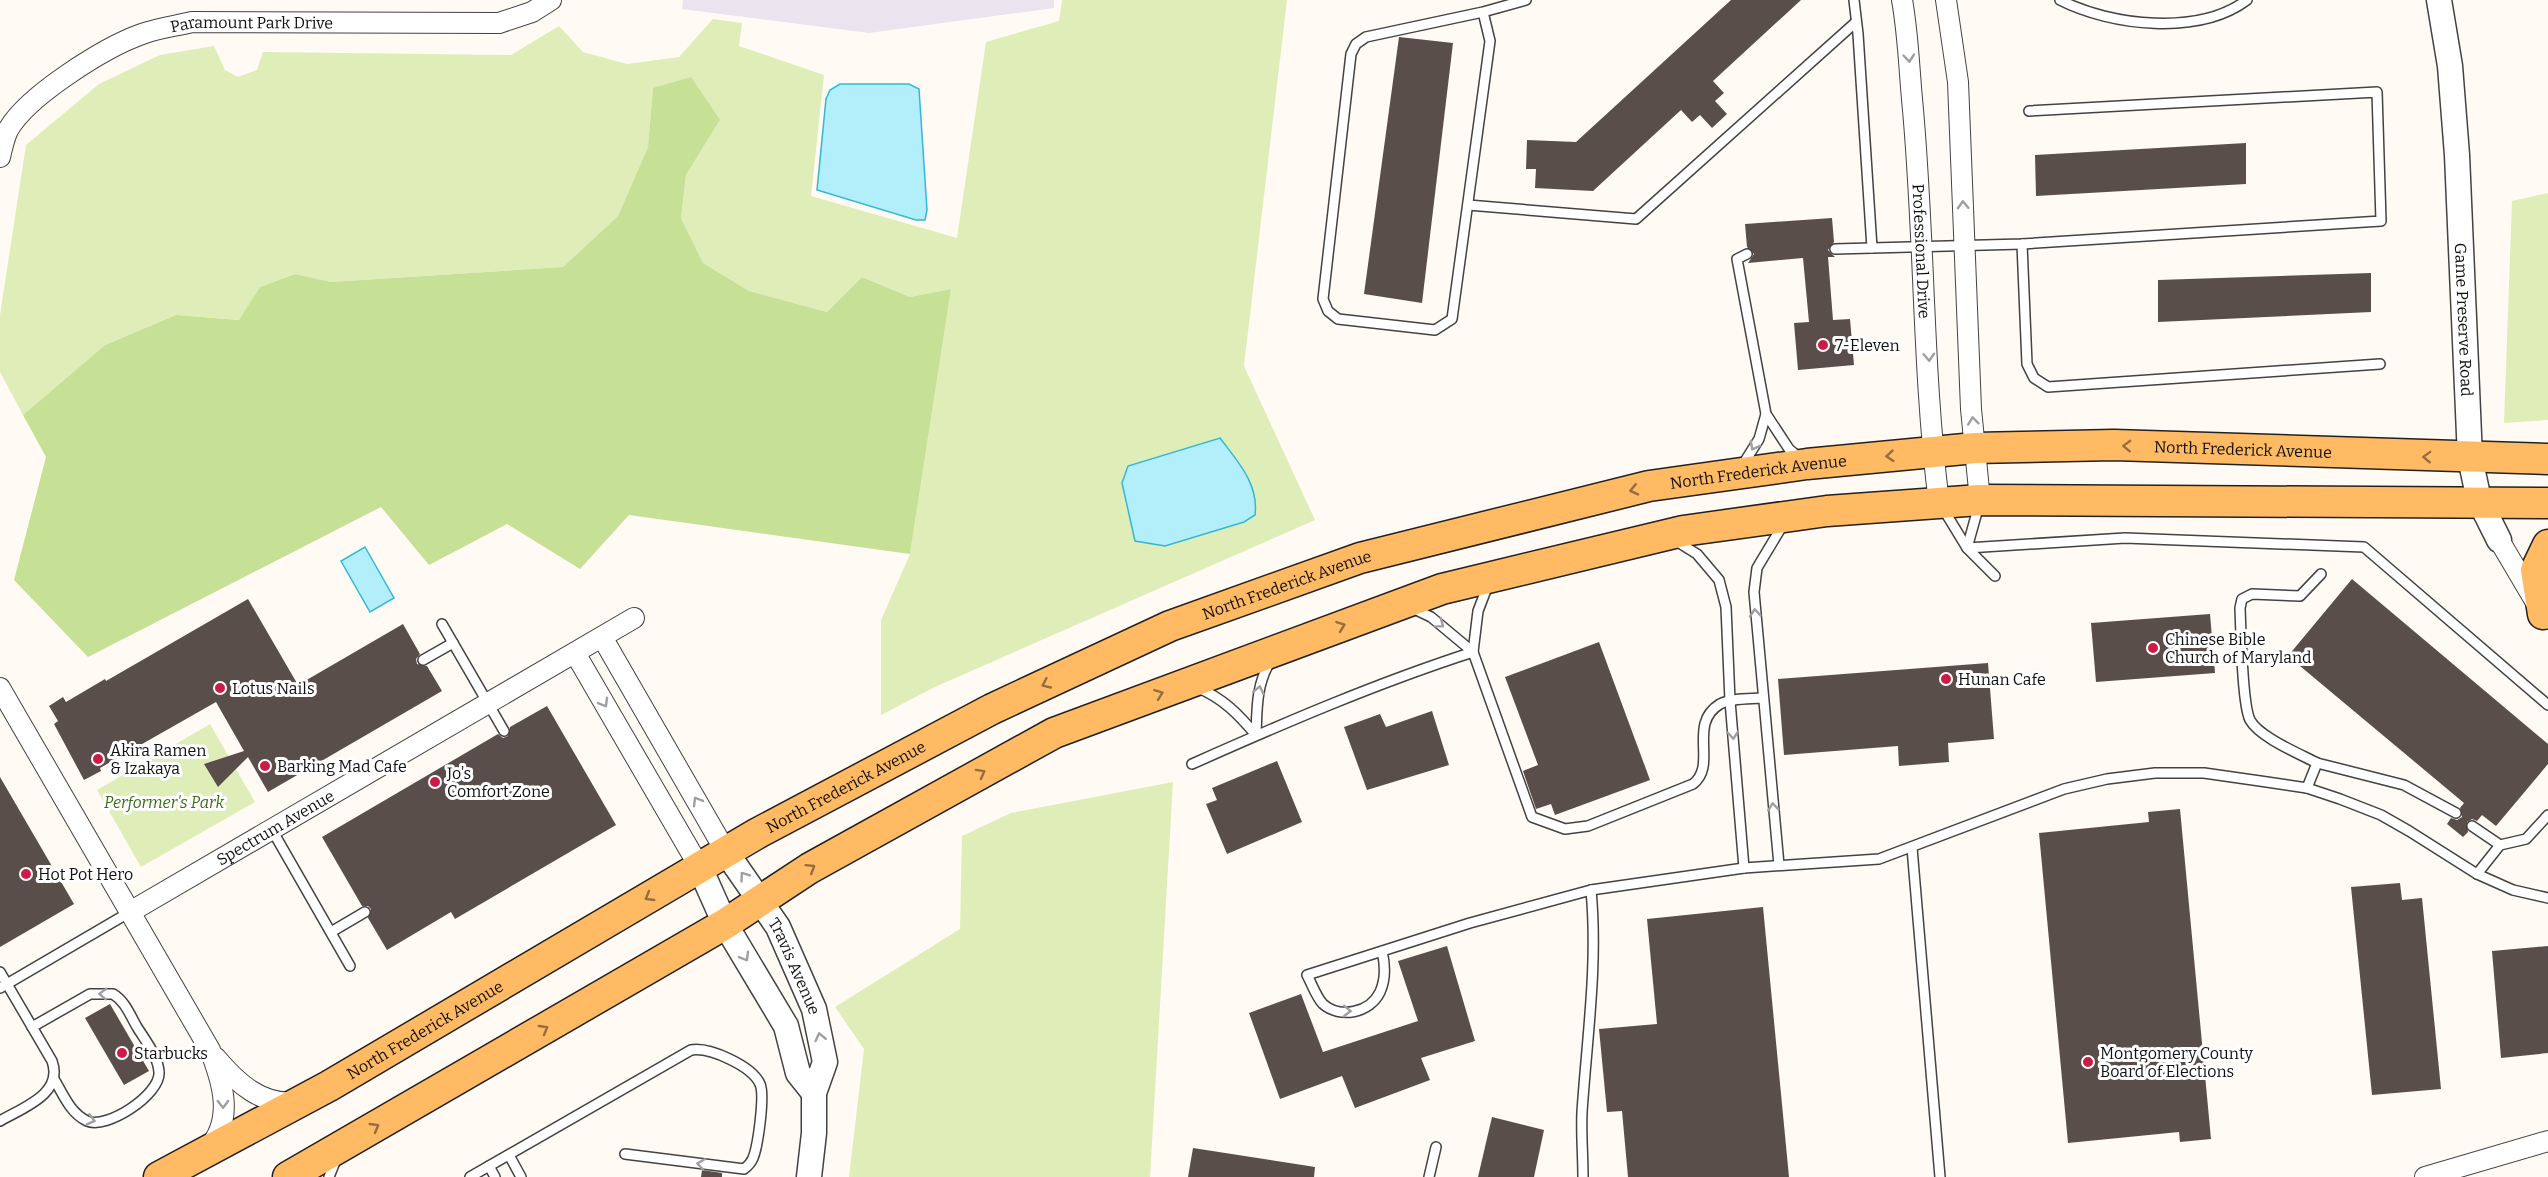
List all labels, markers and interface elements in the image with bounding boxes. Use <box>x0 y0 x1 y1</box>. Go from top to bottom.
street label: Paramount Park Drive <box>169 12 333 36</box>
one-way arrow <box>1902 54 1915 63</box>
street label: Professional Drive <box>1909 183 1934 319</box>
one-way arrow <box>1957 201 1970 210</box>
street label: Game Preserve Road <box>2451 242 2477 397</box>
place label: 7-Eleven <box>1835 336 1900 355</box>
marker: 7-Eleven <box>1816 338 1830 352</box>
one-way arrow <box>1922 353 1935 362</box>
one-way arrow <box>1967 416 1980 425</box>
street label: North Frederick Avenue <box>2154 437 2332 462</box>
one-way arrow <box>2122 439 2131 452</box>
one-way arrow <box>1750 440 1761 450</box>
one-way arrow <box>1886 449 1895 462</box>
one-way arrow <box>2422 450 2431 463</box>
street label: North Frederick Avenue <box>1669 451 1848 492</box>
one-way arrow <box>1630 482 1640 495</box>
street label: North Frederick Avenue <box>1200 546 1373 623</box>
one-way arrow <box>1749 609 1762 618</box>
one-way arrow <box>1434 617 1445 628</box>
one-way arrow <box>1336 621 1346 634</box>
place label: Chinese Bible Church of Maryland <box>2165 630 2312 667</box>
marker: Chinese Bible Church of Maryland <box>2146 641 2160 655</box>
place label: Hunan Cafe <box>1958 670 2046 689</box>
marker: Hunan Cafe <box>1939 672 1953 686</box>
one-way arrow <box>1042 676 1053 688</box>
place label: Lotus Nails <box>232 679 315 698</box>
marker: Lotus Nails <box>213 681 227 695</box>
one-way arrow <box>1252 685 1265 695</box>
one-way arrow <box>1153 689 1163 702</box>
one-way arrow <box>597 697 609 707</box>
one-way arrow <box>1726 731 1739 740</box>
street label: North Frederick Avenue <box>762 736 929 837</box>
place label: Akira Ramen & Izakaya <box>110 741 206 778</box>
marker: Akira Ramen & Izakaya <box>91 752 105 766</box>
place label: Barking Mad Cafe <box>277 757 407 776</box>
marker: Barking Mad Cafe <box>258 759 272 773</box>
place label: Jo's Comfort Zone <box>446 764 550 801</box>
one-way arrow <box>975 769 985 780</box>
marker: Jo's Comfort Zone <box>428 775 442 789</box>
street label: Spectrum Avenue <box>213 786 337 869</box>
park label: Performer's Park <box>104 793 224 812</box>
one-way arrow <box>692 797 704 807</box>
one-way arrow <box>1767 803 1780 812</box>
one-way arrow <box>805 864 815 876</box>
place label: Hot Pot Hero <box>38 865 133 884</box>
marker: Hot Pot Hero <box>19 867 33 881</box>
one-way arrow <box>740 872 751 883</box>
one-way arrow <box>645 890 655 902</box>
street label: Travis Avenue <box>765 914 824 1016</box>
one-way arrow <box>737 951 749 962</box>
street label: North Frederick Avenue <box>343 976 506 1083</box>
one-way arrow <box>98 988 107 1000</box>
one-way arrow <box>1343 1004 1352 1017</box>
one-way arrow <box>538 1025 548 1036</box>
one-way arrow <box>814 1032 827 1042</box>
place label: Starbucks <box>134 1044 208 1063</box>
place label: Montgomery County Board of Elections <box>2100 1044 2254 1081</box>
marker: Starbucks <box>115 1046 129 1060</box>
marker: Montgomery County Board of Elections <box>2081 1055 2095 1069</box>
one-way arrow <box>217 1099 229 1108</box>
one-way arrow <box>86 1113 96 1126</box>
one-way arrow <box>369 1123 379 1134</box>
one-way arrow <box>696 1159 705 1171</box>

